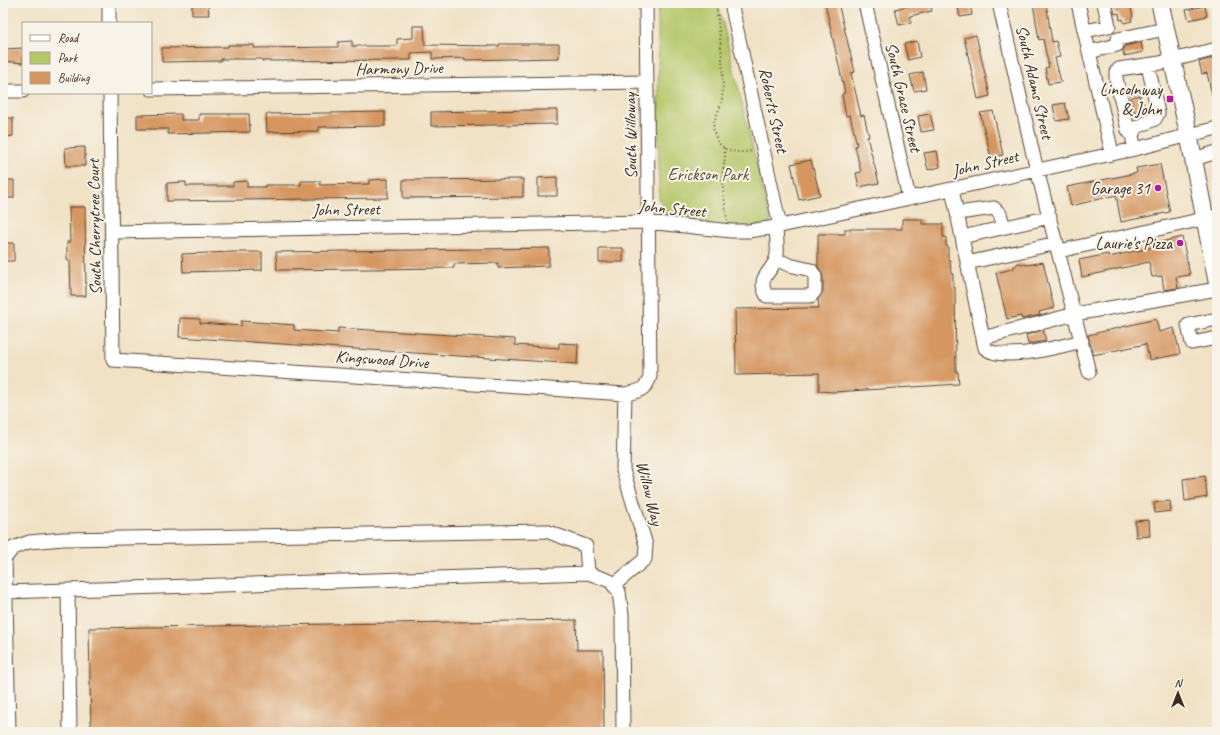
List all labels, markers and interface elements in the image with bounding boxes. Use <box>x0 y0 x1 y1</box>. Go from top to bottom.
legend <box>22 22 152 94</box>
street label: South Adams Street <box>1011 23 1058 143</box>
text: Road <box>58 30 80 46</box>
street label: South Grace Street <box>881 40 927 156</box>
text: Park <box>58 50 79 66</box>
street label: Harmony Drive <box>355 57 444 80</box>
street label: Roberts Street <box>754 66 793 157</box>
text: Building <box>58 70 90 86</box>
place label: Lincolnway & John <box>1100 79 1163 120</box>
street label: South Willoway <box>619 91 642 179</box>
marker: Lincolnway & John <box>1165 94 1175 104</box>
street label: John Street <box>949 145 1023 182</box>
street label: South Cherrytree Court <box>83 156 106 295</box>
park label: Erickson Park <box>668 164 750 185</box>
place label: Garage 31 <box>1090 178 1151 199</box>
marker: Garage 31 <box>1153 183 1163 193</box>
street label: John Street <box>636 195 709 222</box>
street label: John Street <box>311 198 382 221</box>
place label: Laurie's Pizza <box>1096 233 1173 254</box>
marker: Laurie's Pizza <box>1175 238 1185 248</box>
street label: Kingswood Drive <box>335 346 431 373</box>
street label: Willow Way <box>631 459 668 529</box>
north arrow <box>1158 673 1198 713</box>
text: N <box>1175 676 1184 690</box>

